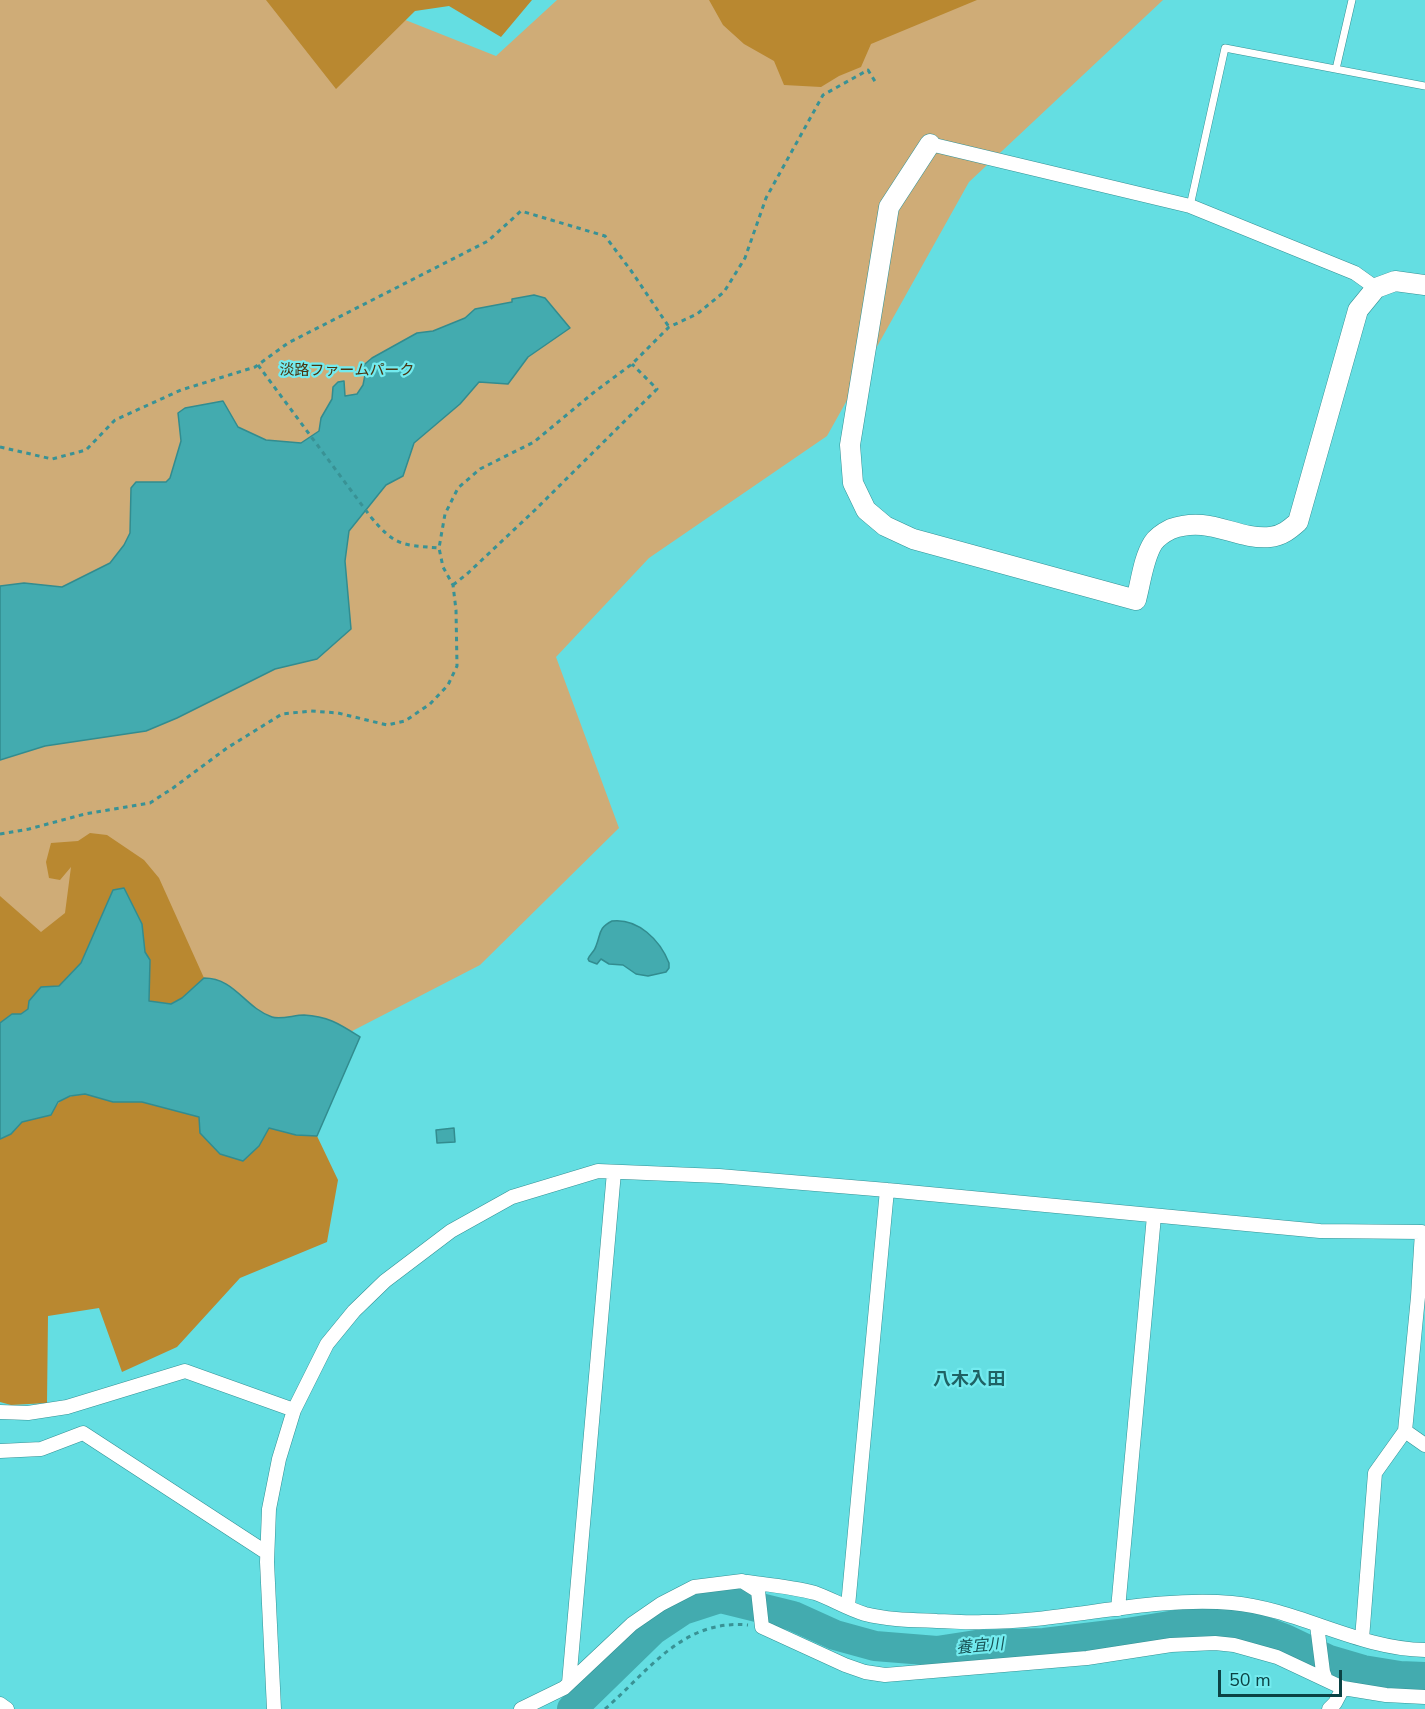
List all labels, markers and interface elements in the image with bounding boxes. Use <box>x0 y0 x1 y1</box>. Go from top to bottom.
park label: 淡路ファームパーク <box>280 362 414 380</box>
district label: 八木入田 <box>933 1370 1005 1392</box>
water label: 養宜川 <box>955 1635 1005 1659</box>
scale bar <box>1221 1658 1346 1696</box>
text: 50 m <box>1229 1668 1271 1692</box>

